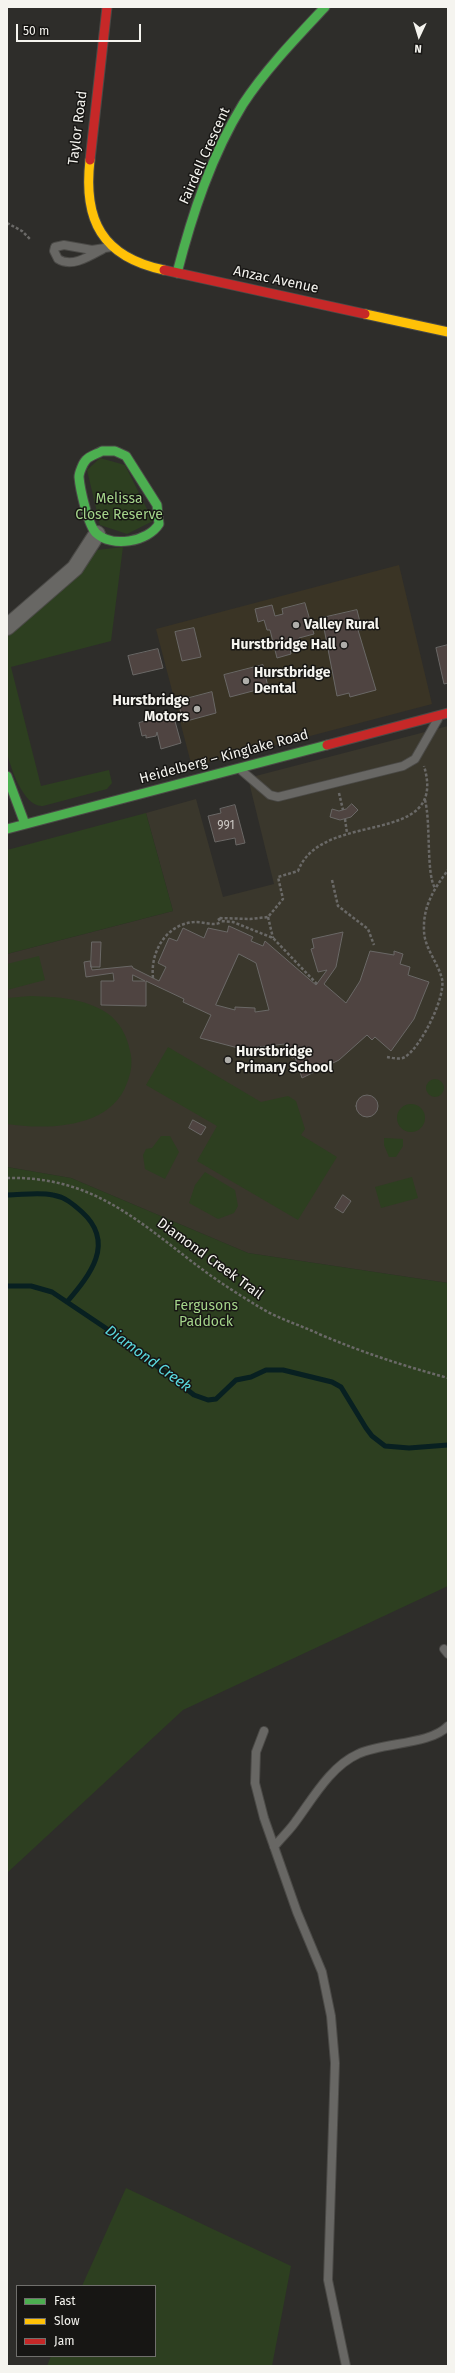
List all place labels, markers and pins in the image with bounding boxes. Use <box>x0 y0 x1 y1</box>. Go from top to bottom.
place label: Valley Rural <box>304 617 379 633</box>
marker: Valley Rural <box>291 620 301 630</box>
place label: Hurstbridge Hall <box>231 637 336 653</box>
marker: Hurstbridge Hall <box>339 640 349 650</box>
place label: Hurstbridge Dental <box>254 665 330 698</box>
marker: Hurstbridge Dental <box>241 676 251 686</box>
place label: Hurstbridge Motors <box>113 693 189 726</box>
marker: Hurstbridge Motors <box>192 704 202 714</box>
place label: Hurstbridge Primary School <box>236 1044 333 1076</box>
marker: Hurstbridge Primary School <box>223 1055 233 1065</box>

